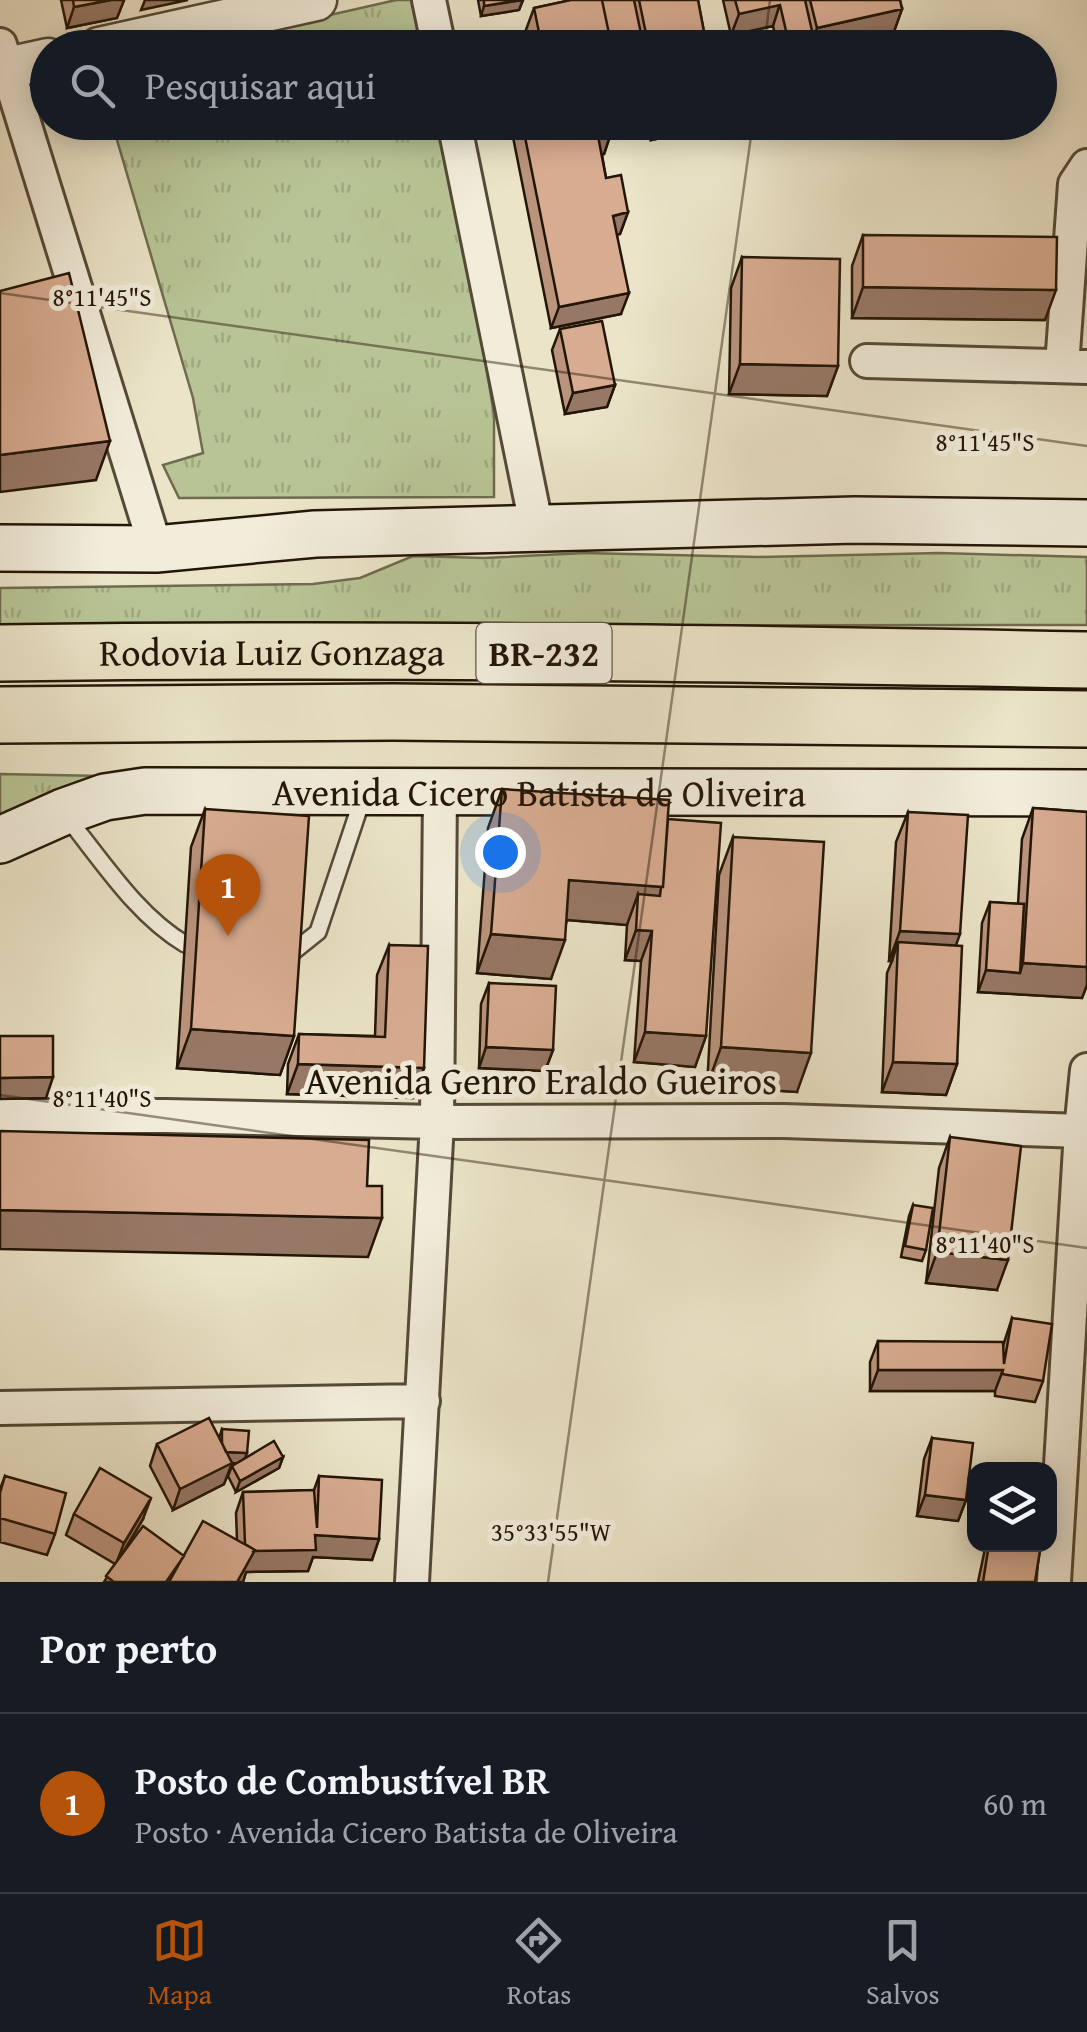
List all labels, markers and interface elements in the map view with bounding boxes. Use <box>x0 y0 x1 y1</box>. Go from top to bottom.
search box <box>30 30 1057 140</box>
text: Pesquisar aqui <box>145 57 376 113</box>
icon: search <box>65 58 120 113</box>
text: 8°11'45"S <box>53 279 151 315</box>
text: 8°11'45"S <box>936 424 1034 460</box>
street label: Rodovia Luiz Gonzaga <box>99 623 445 680</box>
road number: BR-232 <box>476 623 612 683</box>
street label: Avenida Cicero Batista de Oliveira <box>272 763 806 820</box>
your location <box>475 827 526 878</box>
pin: 1 <box>196 854 260 936</box>
street label: Avenida Genro Eraldo Gueiros <box>305 1052 777 1108</box>
text: 8°11'40"S <box>53 1080 151 1116</box>
text: 8°11'40"S <box>936 1226 1034 1262</box>
map controls <box>967 1462 1057 1552</box>
button: layers <box>967 1462 1057 1552</box>
text: 35°33'55"W <box>491 1514 611 1550</box>
text: Por perto <box>40 1617 217 1678</box>
text: Posto de Combustível BR <box>135 1752 549 1808</box>
text: 1 <box>64 1780 81 1827</box>
text: 60 m <box>983 1780 1047 1827</box>
text: Posto · Avenida Cicero Batista de Oliveira <box>135 1808 678 1855</box>
tab: Mapa <box>147 1913 212 2014</box>
tab: Rotas <box>507 1913 571 2014</box>
tab: Salvos <box>866 1913 940 2014</box>

